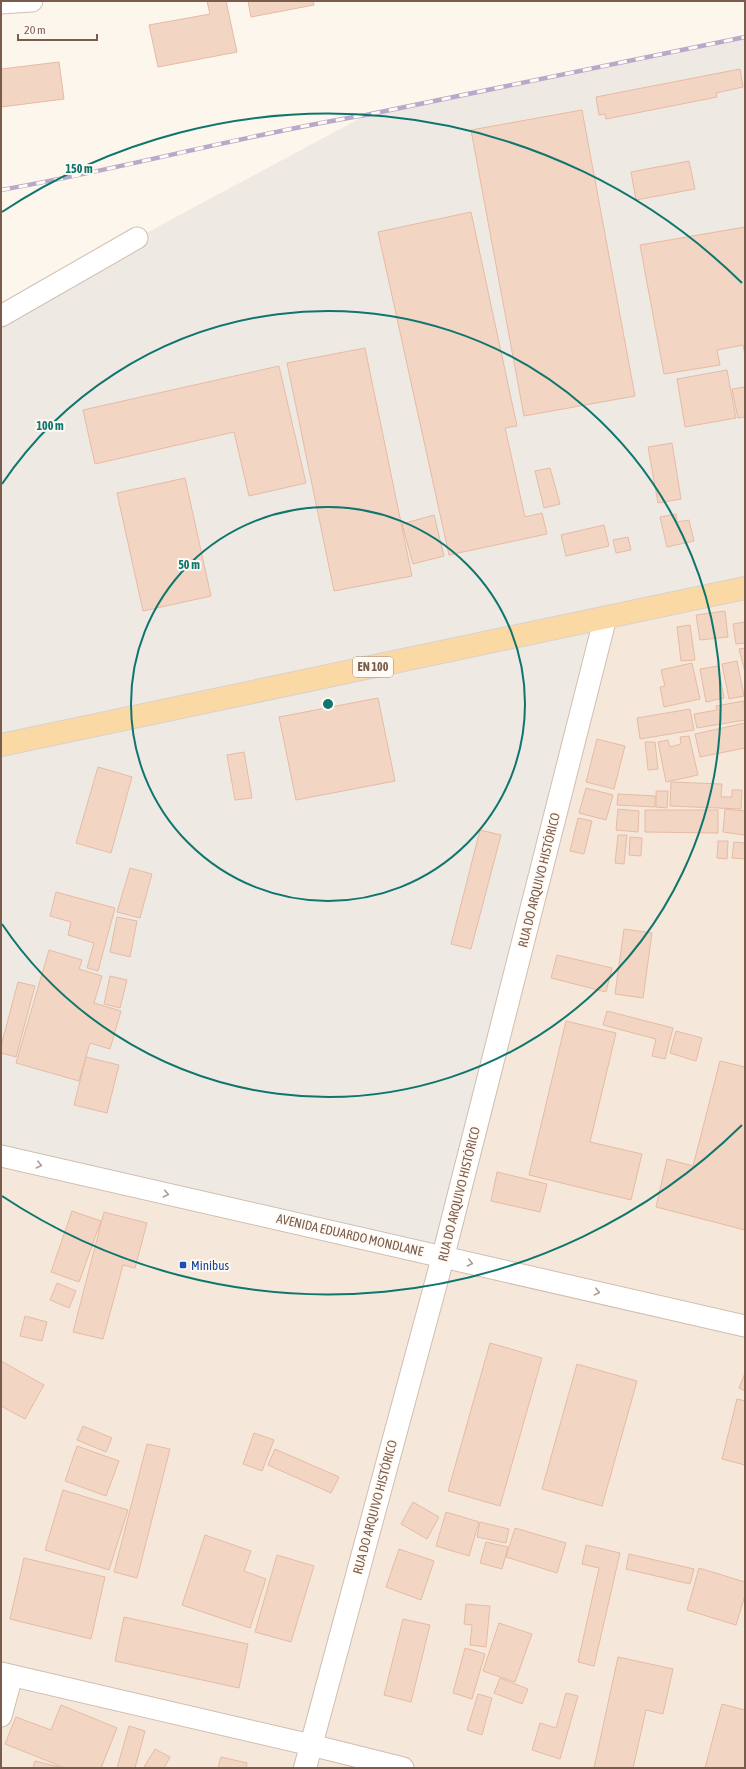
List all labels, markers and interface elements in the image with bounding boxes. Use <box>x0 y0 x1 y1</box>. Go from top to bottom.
scale bar <box>18 16 97 42</box>
text: 20 m <box>24 23 46 37</box>
text: 150 m <box>65 162 93 176</box>
text: 100 m <box>36 419 64 433</box>
text: 50 m <box>178 558 200 572</box>
road number: EN 100 <box>353 657 393 677</box>
centre of rings <box>321 697 335 711</box>
street label: RUA DO ARQUIVO HISTÓRICO <box>515 811 563 949</box>
street label: RUA DO ARQUIVO HISTÓRICO <box>435 1125 483 1263</box>
one-way arrow <box>36 1160 42 1168</box>
one-way arrow <box>163 1189 169 1197</box>
street label: AVENIDA EDUARDO MONDLANE <box>275 1211 425 1259</box>
place label: Minibus <box>191 1258 229 1273</box>
one-way arrow <box>466 1258 473 1267</box>
marker: Minibus <box>178 1260 188 1270</box>
one-way arrow <box>593 1288 600 1296</box>
street label: RUA DO ARQUIVO HISTÓRICO <box>350 1438 400 1576</box>

